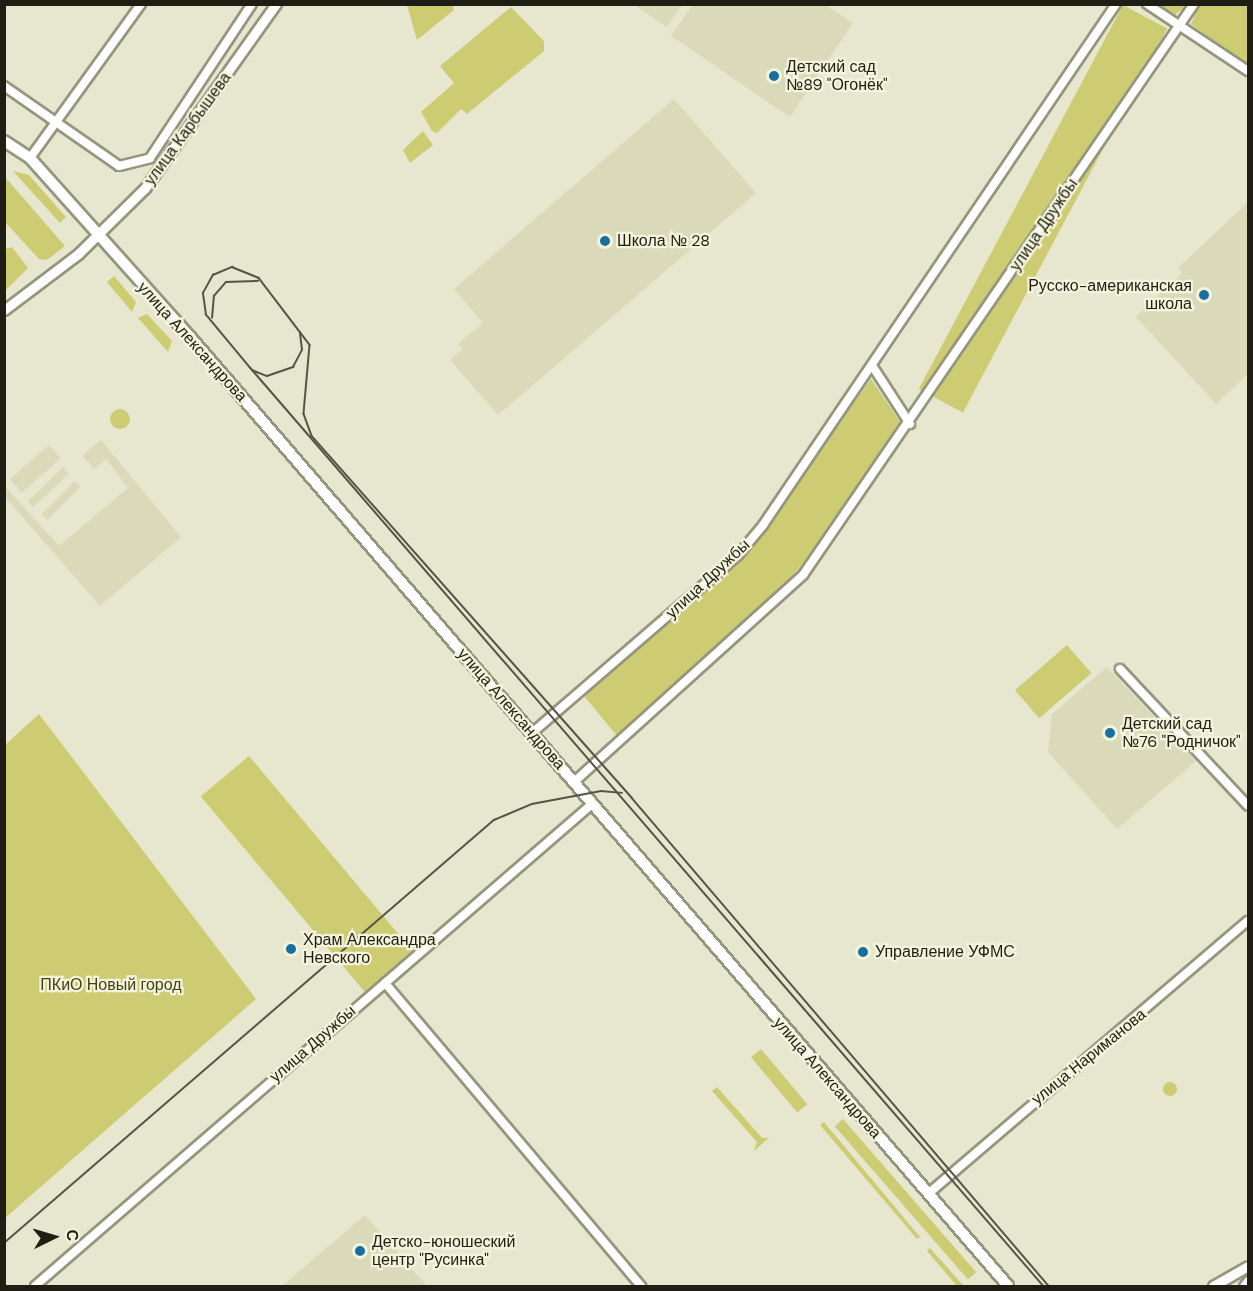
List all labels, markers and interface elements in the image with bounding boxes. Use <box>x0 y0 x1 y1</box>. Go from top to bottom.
place label: Детский сад №89 "Огонёк" <box>786 57 888 95</box>
street label: улица Карбышева <box>141 69 235 189</box>
marker: Детский сад №89 "Огонёк" <box>767 69 781 83</box>
street label: улица Дружбы <box>1006 175 1082 275</box>
place label: Школа № 28 <box>617 231 710 251</box>
marker: Школа № 28 <box>598 234 612 248</box>
place label: Русско-американская школа <box>1028 276 1192 314</box>
street label: улица Александрова <box>133 278 251 406</box>
marker: Русско-американская школа <box>1197 288 1211 302</box>
street label: улица Дружбы <box>662 535 754 623</box>
street label: улица Александрова <box>453 644 569 774</box>
place label: Детский сад №76 "Родничок" <box>1122 714 1241 752</box>
marker: Детский сад №76 "Родничок" <box>1103 726 1117 740</box>
place label: Храм Александра Невского <box>303 930 436 968</box>
marker: Храм Александра Невского <box>284 942 298 956</box>
place label: Управление УФМС <box>875 942 1015 962</box>
marker: Управление УФМС <box>856 945 870 959</box>
park label: ПКиО Новый город <box>40 975 182 995</box>
street label: улица Дружбы <box>266 1001 360 1087</box>
street label: улица Нариманова <box>1028 1005 1150 1109</box>
street label: улица Александрова <box>769 1013 885 1143</box>
north arrow <box>24 1207 84 1267</box>
text: С <box>61 1229 83 1242</box>
place label: Детско-юношеский центр "Русинка" <box>372 1232 515 1270</box>
marker: Детско-юношеский центр "Русинка" <box>353 1244 367 1258</box>

